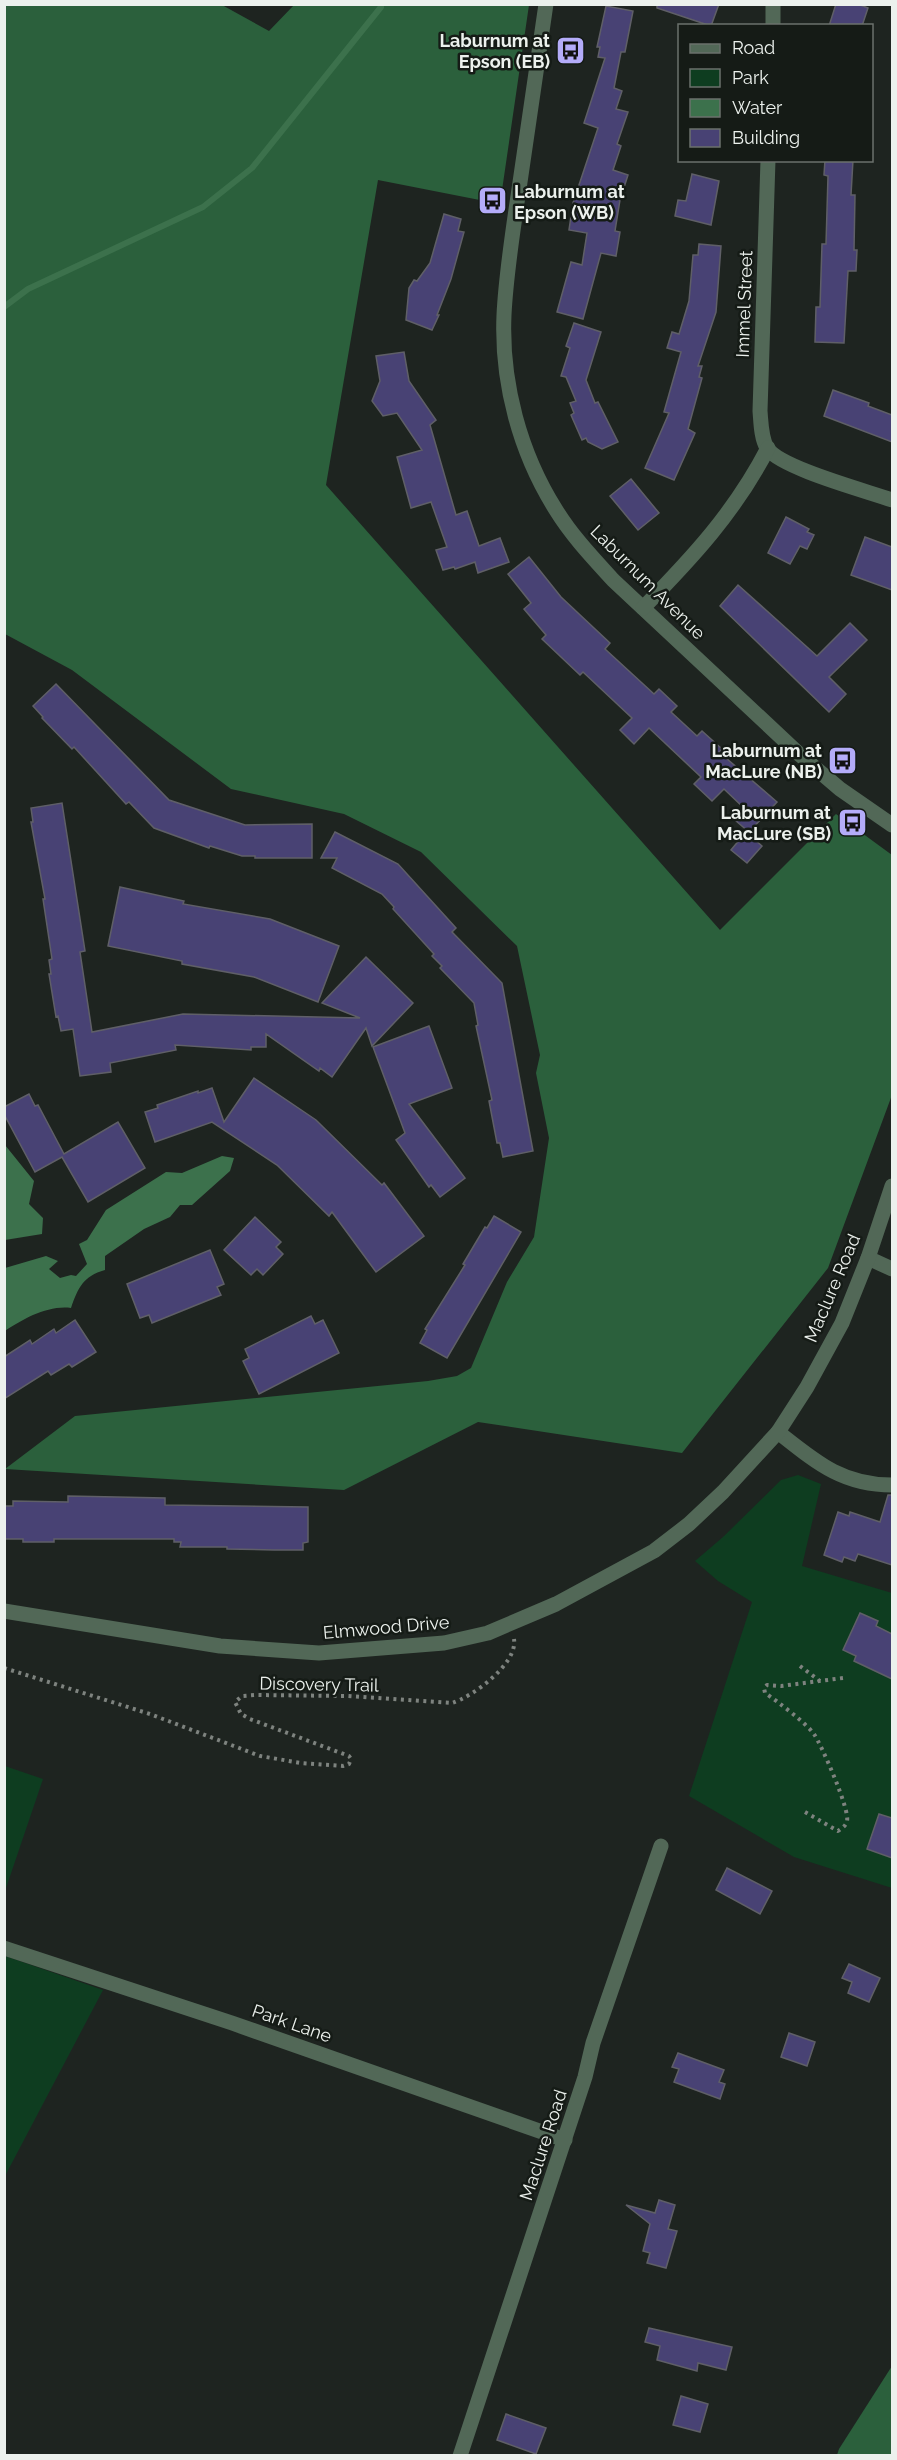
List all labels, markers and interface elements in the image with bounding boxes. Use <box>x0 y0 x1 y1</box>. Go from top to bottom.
legend <box>678 24 873 162</box>
place label: Laburnum at Epson (EB) <box>439 30 550 72</box>
bus stop icon: Laburnum at Epson (EB) <box>555 34 587 66</box>
text: Road <box>732 37 775 58</box>
text: Park <box>732 67 769 88</box>
text: Water <box>732 97 783 118</box>
text: Building <box>732 127 800 148</box>
place label: Laburnum at Epson (WB) <box>514 181 625 223</box>
bus stop icon: Laburnum at Epson (WB) <box>477 185 509 217</box>
street label: Immel Street <box>732 250 756 358</box>
street label: Laburnum Avenue <box>586 520 710 644</box>
place label: Laburnum at MacLure (NB) <box>705 740 822 782</box>
bus stop icon: Laburnum at MacLure (NB) <box>827 744 859 776</box>
place label: Laburnum at MacLure (SB) <box>717 802 831 844</box>
bus stop icon: Laburnum at MacLure (SB) <box>836 806 868 838</box>
street label: Maclure Road <box>800 1231 864 1345</box>
street label: Elmwood Drive <box>322 1611 450 1643</box>
street label: Discovery Trail <box>259 1672 379 1696</box>
street label: Park Lane <box>249 2000 335 2047</box>
street label: Maclure Road <box>515 2087 571 2203</box>

